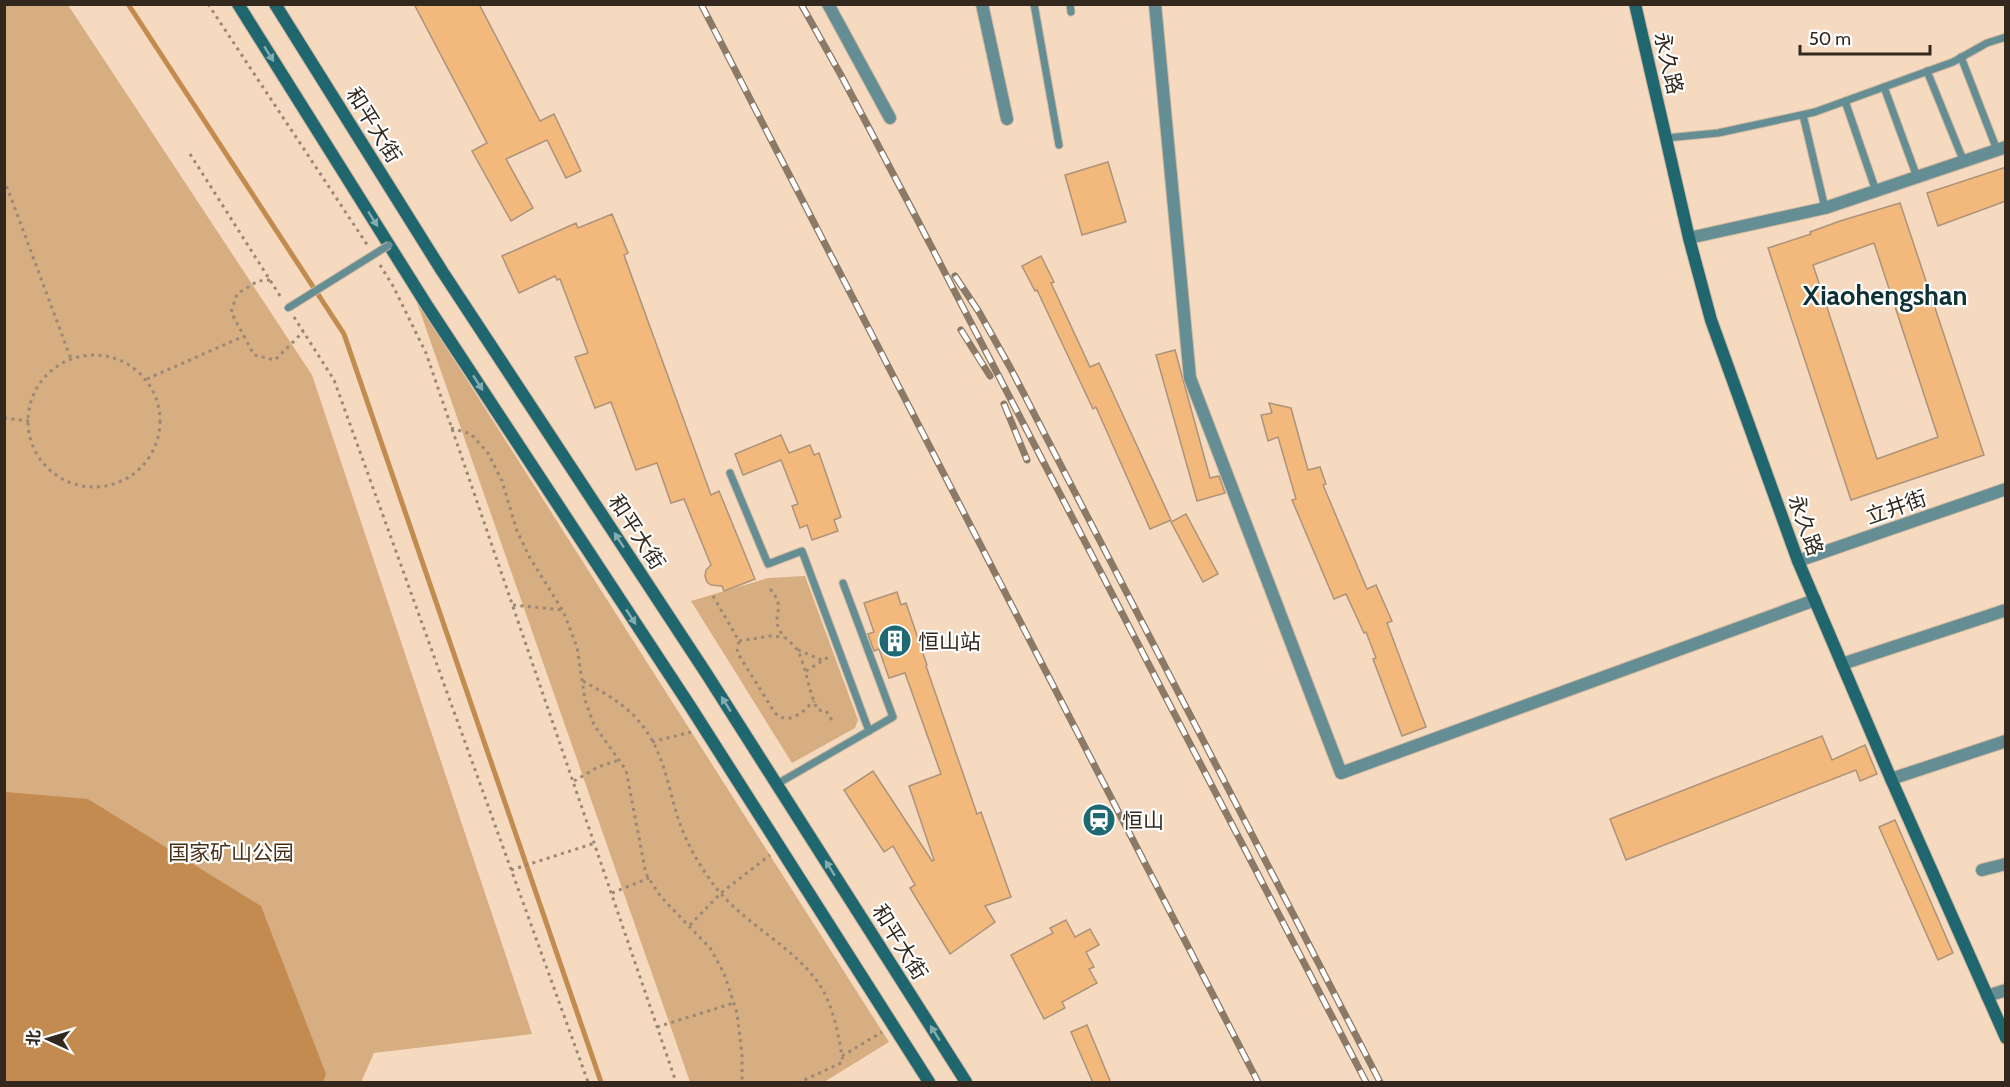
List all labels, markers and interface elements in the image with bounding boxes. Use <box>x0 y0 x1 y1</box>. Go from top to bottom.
scale bar <box>1800 18 1930 56</box>
text: 50 m <box>1809 28 1851 50</box>
street label: 永久路 <box>1650 29 1688 97</box>
one-way arrow <box>264 46 275 62</box>
street label: 和平大街 <box>341 83 407 167</box>
one-way arrow <box>367 211 378 227</box>
district label: Xiaohengshan <box>1802 279 1967 312</box>
one-way arrow <box>472 375 484 391</box>
street label: 立井街 <box>1862 485 1930 529</box>
street label: 和平大街 <box>604 490 670 574</box>
street label: 永久路 <box>1783 491 1829 559</box>
one-way arrow <box>614 532 625 549</box>
one-way arrow <box>626 608 637 625</box>
building icon: 恒山站 <box>877 623 913 659</box>
place label: 恒山站 <box>918 629 981 654</box>
one-way arrow <box>720 696 732 712</box>
station icon: 恒山 <box>1081 802 1117 838</box>
place label: 恒山 <box>1122 808 1164 833</box>
park label: 国家矿山公园 <box>168 840 294 865</box>
one-way arrow <box>825 860 836 876</box>
street label: 和平大街 <box>867 900 933 984</box>
north arrow <box>18 1009 78 1069</box>
one-way arrow <box>929 1025 940 1041</box>
text: 北 <box>23 1029 44 1047</box>

